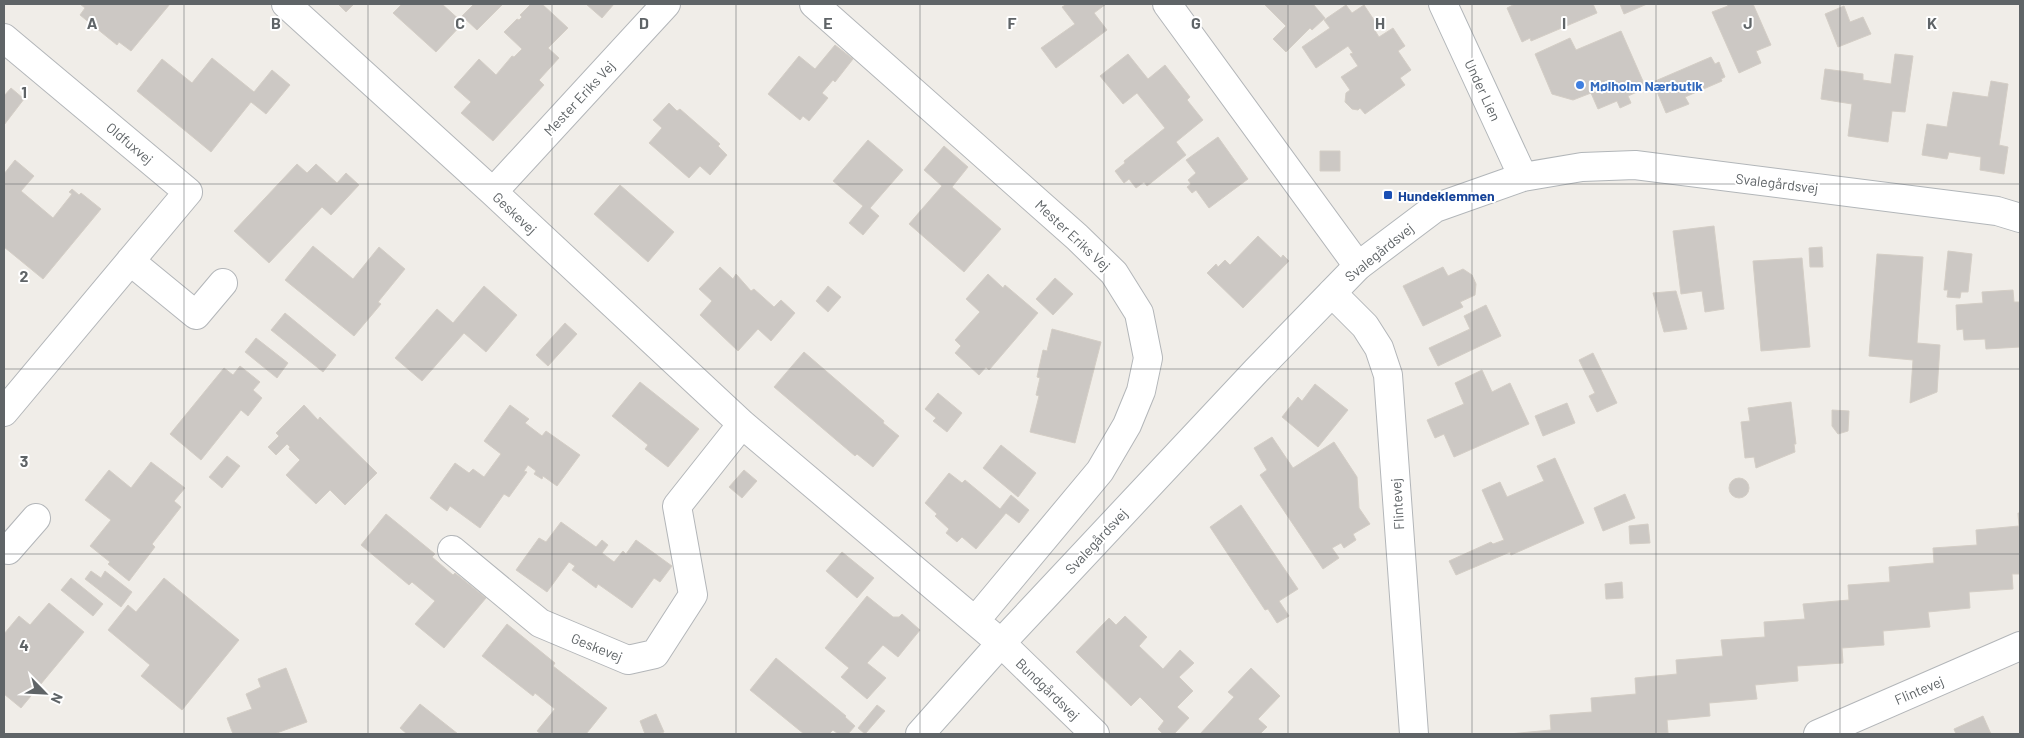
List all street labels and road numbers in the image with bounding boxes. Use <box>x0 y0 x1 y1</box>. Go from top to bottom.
street label: Under Lien <box>1461 56 1505 124</box>
street label: Mester Eriks Vej <box>540 57 618 139</box>
street label: Oldfuxvej <box>103 118 157 168</box>
street label: Svalegårdsvej <box>1735 169 1819 197</box>
street label: Geskevej <box>489 188 541 238</box>
street label: Mester Eriks Vej <box>1032 196 1114 274</box>
street label: Svalegårdsvej <box>1341 219 1417 285</box>
street label: Flintevej <box>1387 478 1407 530</box>
street label: Svalegårdsvej <box>1061 505 1131 577</box>
street label: Geskevej <box>569 629 625 665</box>
street label: Bundgårdsvej <box>1013 654 1083 724</box>
street label: Flintevej <box>1892 672 1946 708</box>

